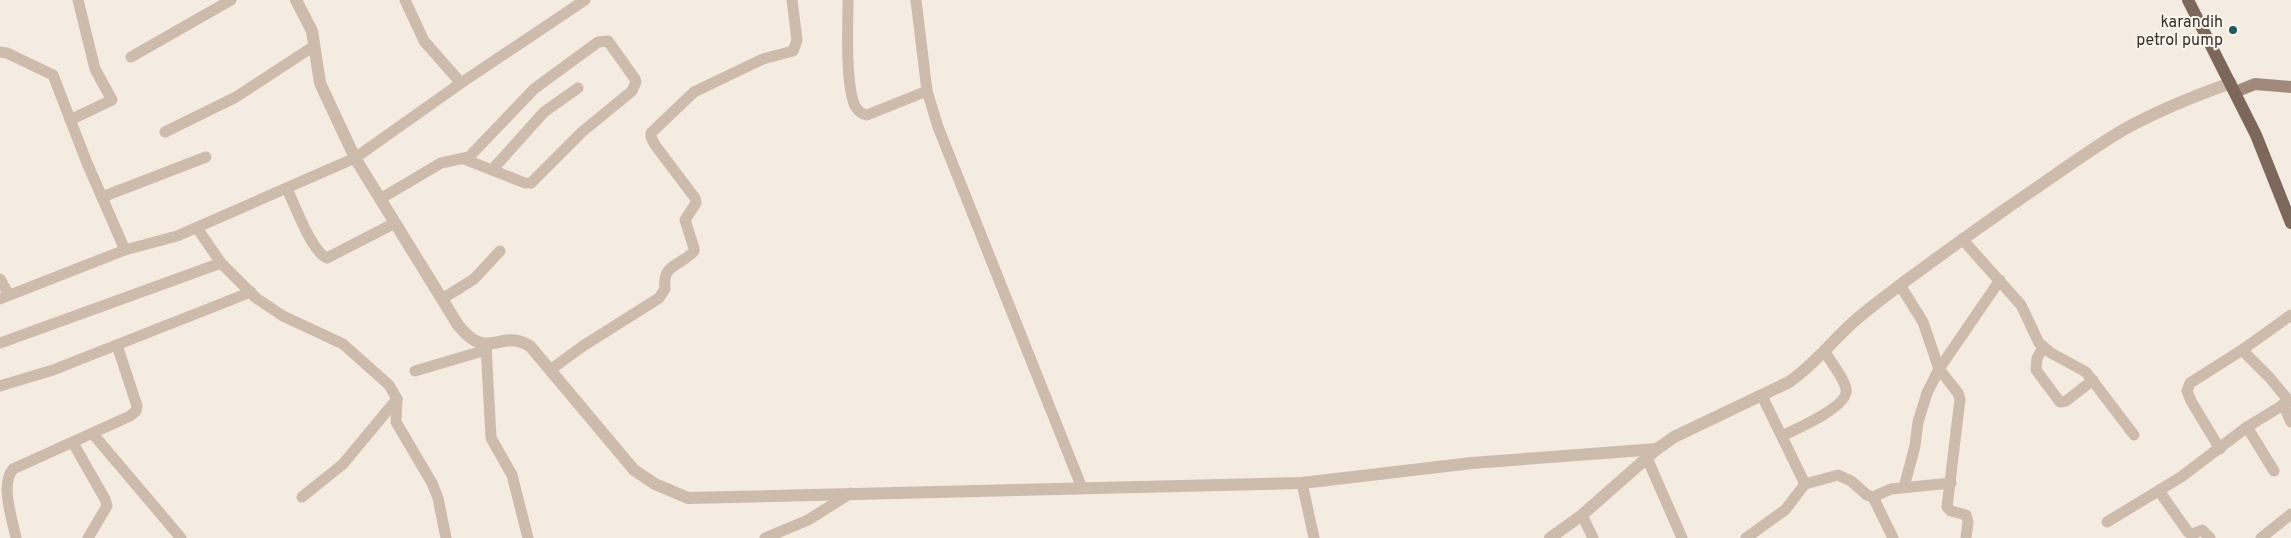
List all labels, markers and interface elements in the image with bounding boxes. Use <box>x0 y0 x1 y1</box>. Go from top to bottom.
place label: karandih petrol pump <box>2136 13 2223 51</box>
marker: karandih petrol pump <box>2227 24 2239 36</box>

